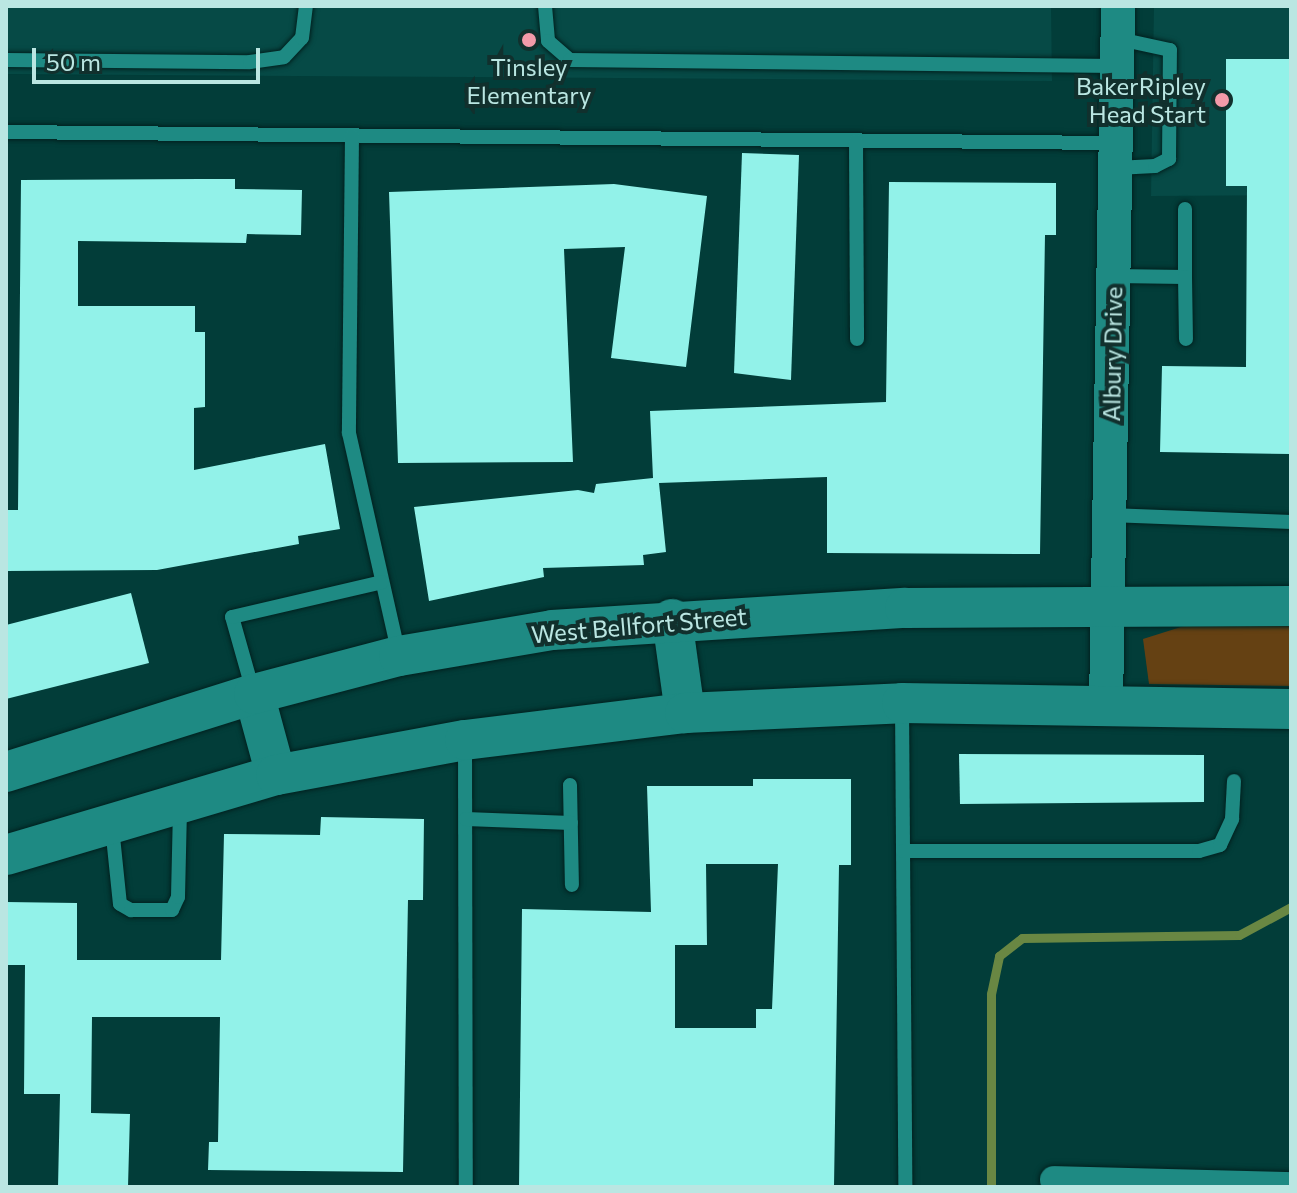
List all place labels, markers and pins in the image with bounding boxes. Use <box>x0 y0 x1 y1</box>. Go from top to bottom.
marker: Tinsley Elementary <box>520 31 538 49</box>
place label: Tinsley Elementary <box>467 53 591 109</box>
place label: BakerRipley Head Start <box>1076 72 1206 128</box>
marker: BakerRipley Head Start <box>1213 91 1231 109</box>

